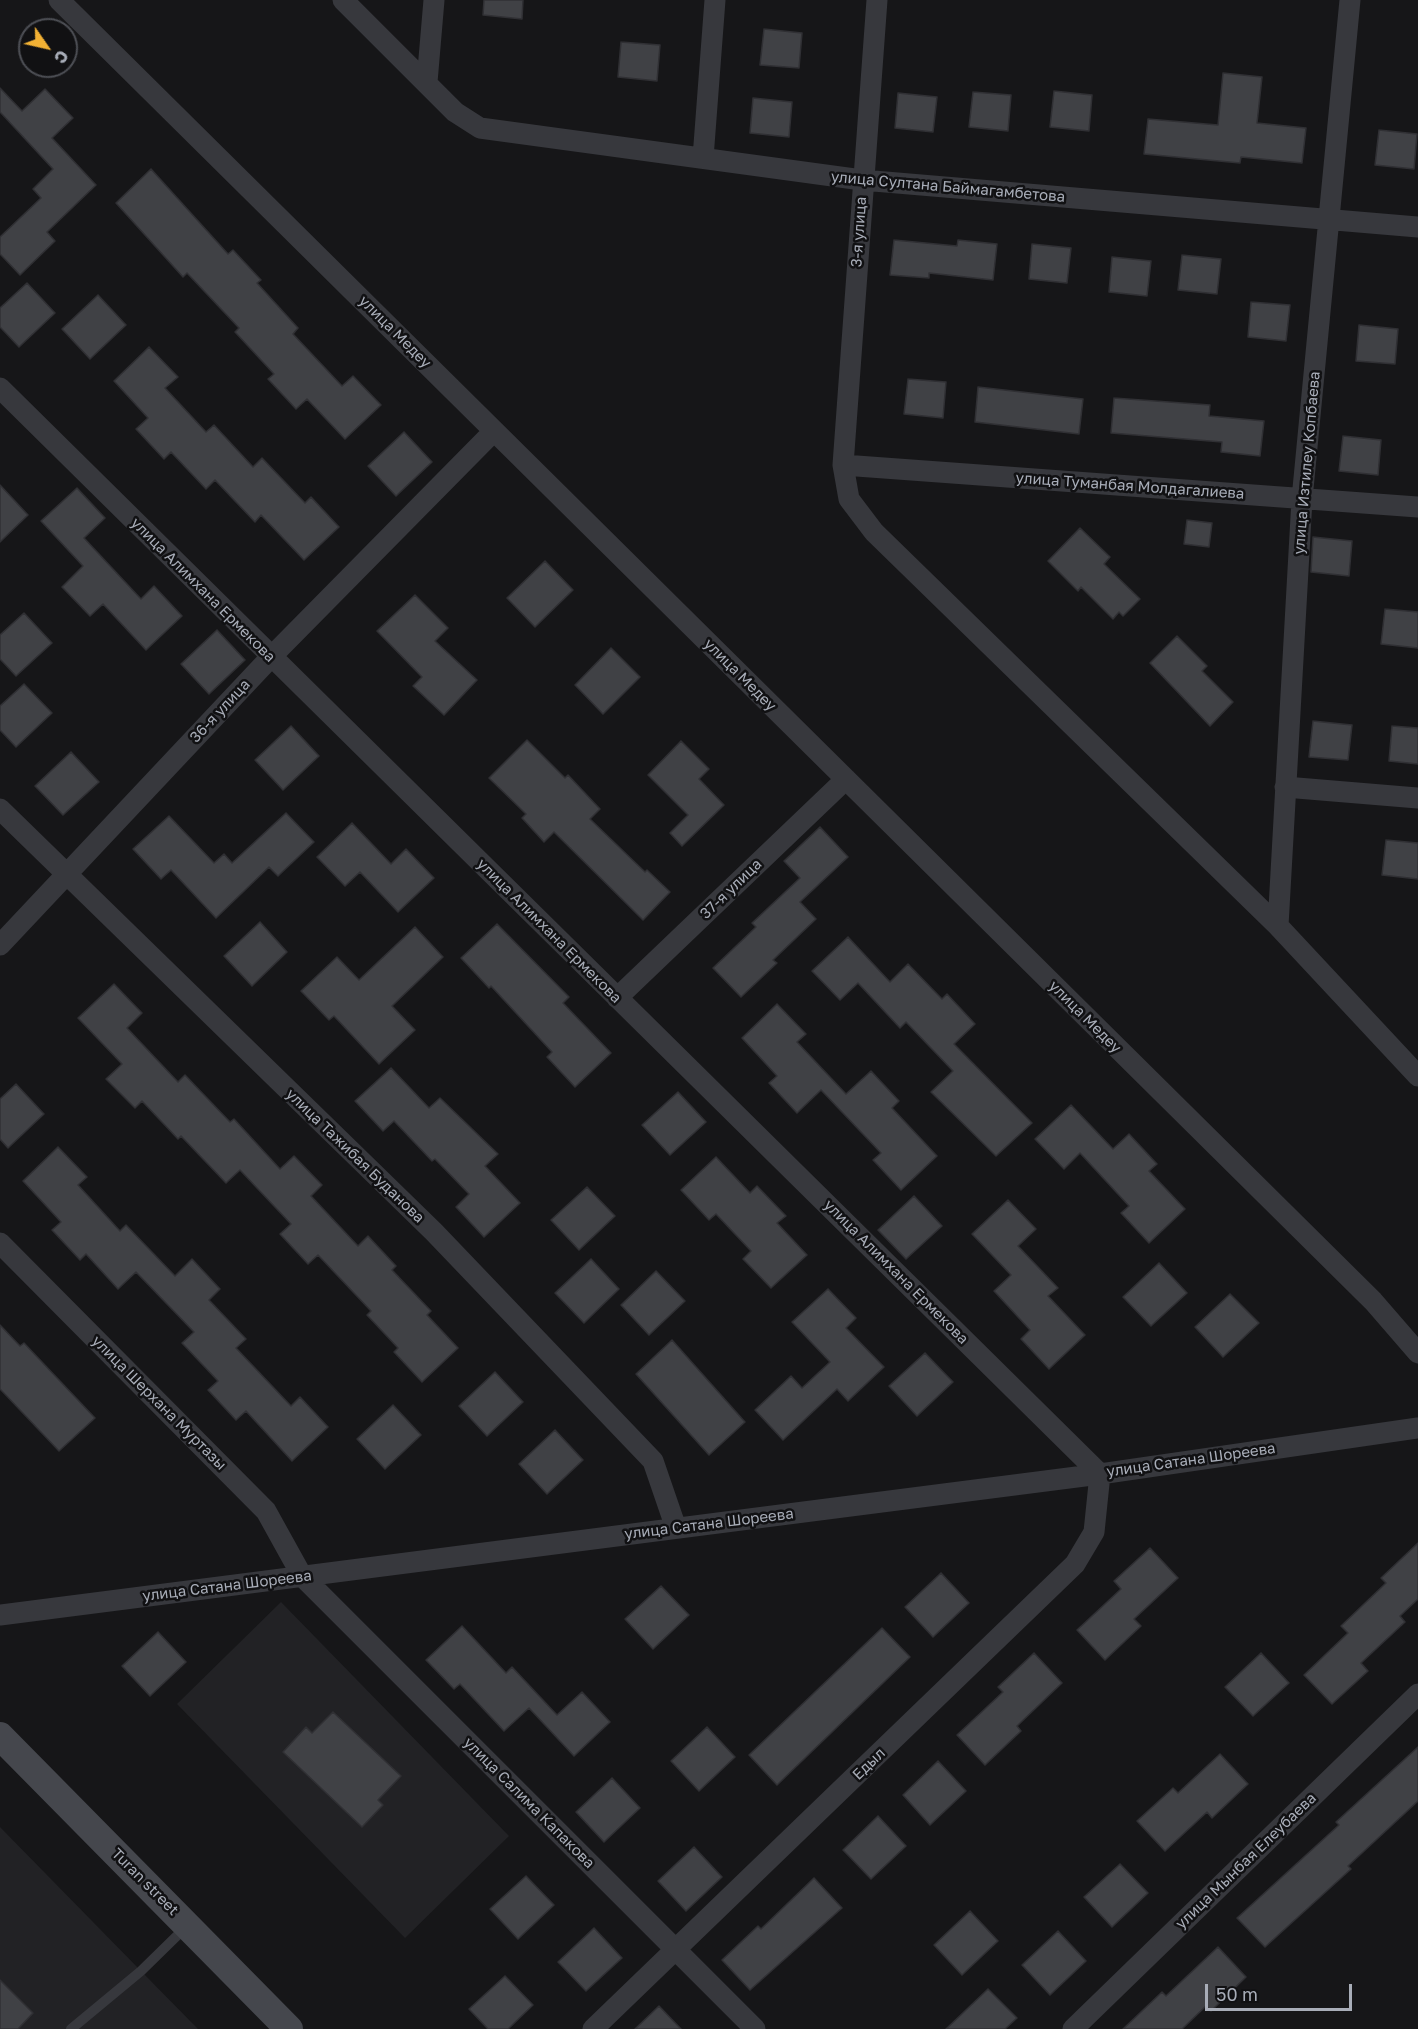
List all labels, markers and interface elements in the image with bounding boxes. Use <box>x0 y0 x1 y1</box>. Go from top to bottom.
north arrow <box>18 18 78 78</box>
text: С <box>50 47 73 67</box>
street label: улица Султана Баймагамбетова <box>830 168 1066 206</box>
street label: 3-я улица <box>848 196 870 268</box>
street label: улица Медеу <box>355 292 435 372</box>
street label: улица Изтилеу Копбаева <box>1290 371 1324 555</box>
street label: улица Туманбая Молдагалиева <box>1015 469 1245 503</box>
street label: улица Алимхана Ермекова <box>127 514 279 666</box>
street label: улица Медеу <box>700 635 780 715</box>
street label: 36-я улица <box>186 676 254 746</box>
street label: улица Алимхана Ермекова <box>473 855 625 1007</box>
street label: 37-я улица <box>696 855 766 923</box>
street label: улица Медеу <box>1045 977 1125 1057</box>
street label: улица Тажибая Буданова <box>282 1085 428 1227</box>
street label: улица Алимхана Ермекова <box>820 1196 972 1348</box>
street label: улица Шерхана Муртазы <box>88 1332 230 1474</box>
street label: улица Сатана Шореева <box>1105 1439 1277 1481</box>
street label: улица Сатана Шореева <box>623 1505 795 1543</box>
street label: улица Сатана Шореева <box>141 1567 313 1605</box>
street label: улица Салима Капакова <box>460 1734 598 1872</box>
street label: Едыл <box>849 1744 889 1784</box>
street label: улица Мынбая Елеубаева <box>1172 1789 1320 1933</box>
street label: Turan street <box>108 1845 182 1919</box>
scale bar <box>1208 1972 1355 2010</box>
text: 50 m <box>1216 1983 1258 2005</box>

